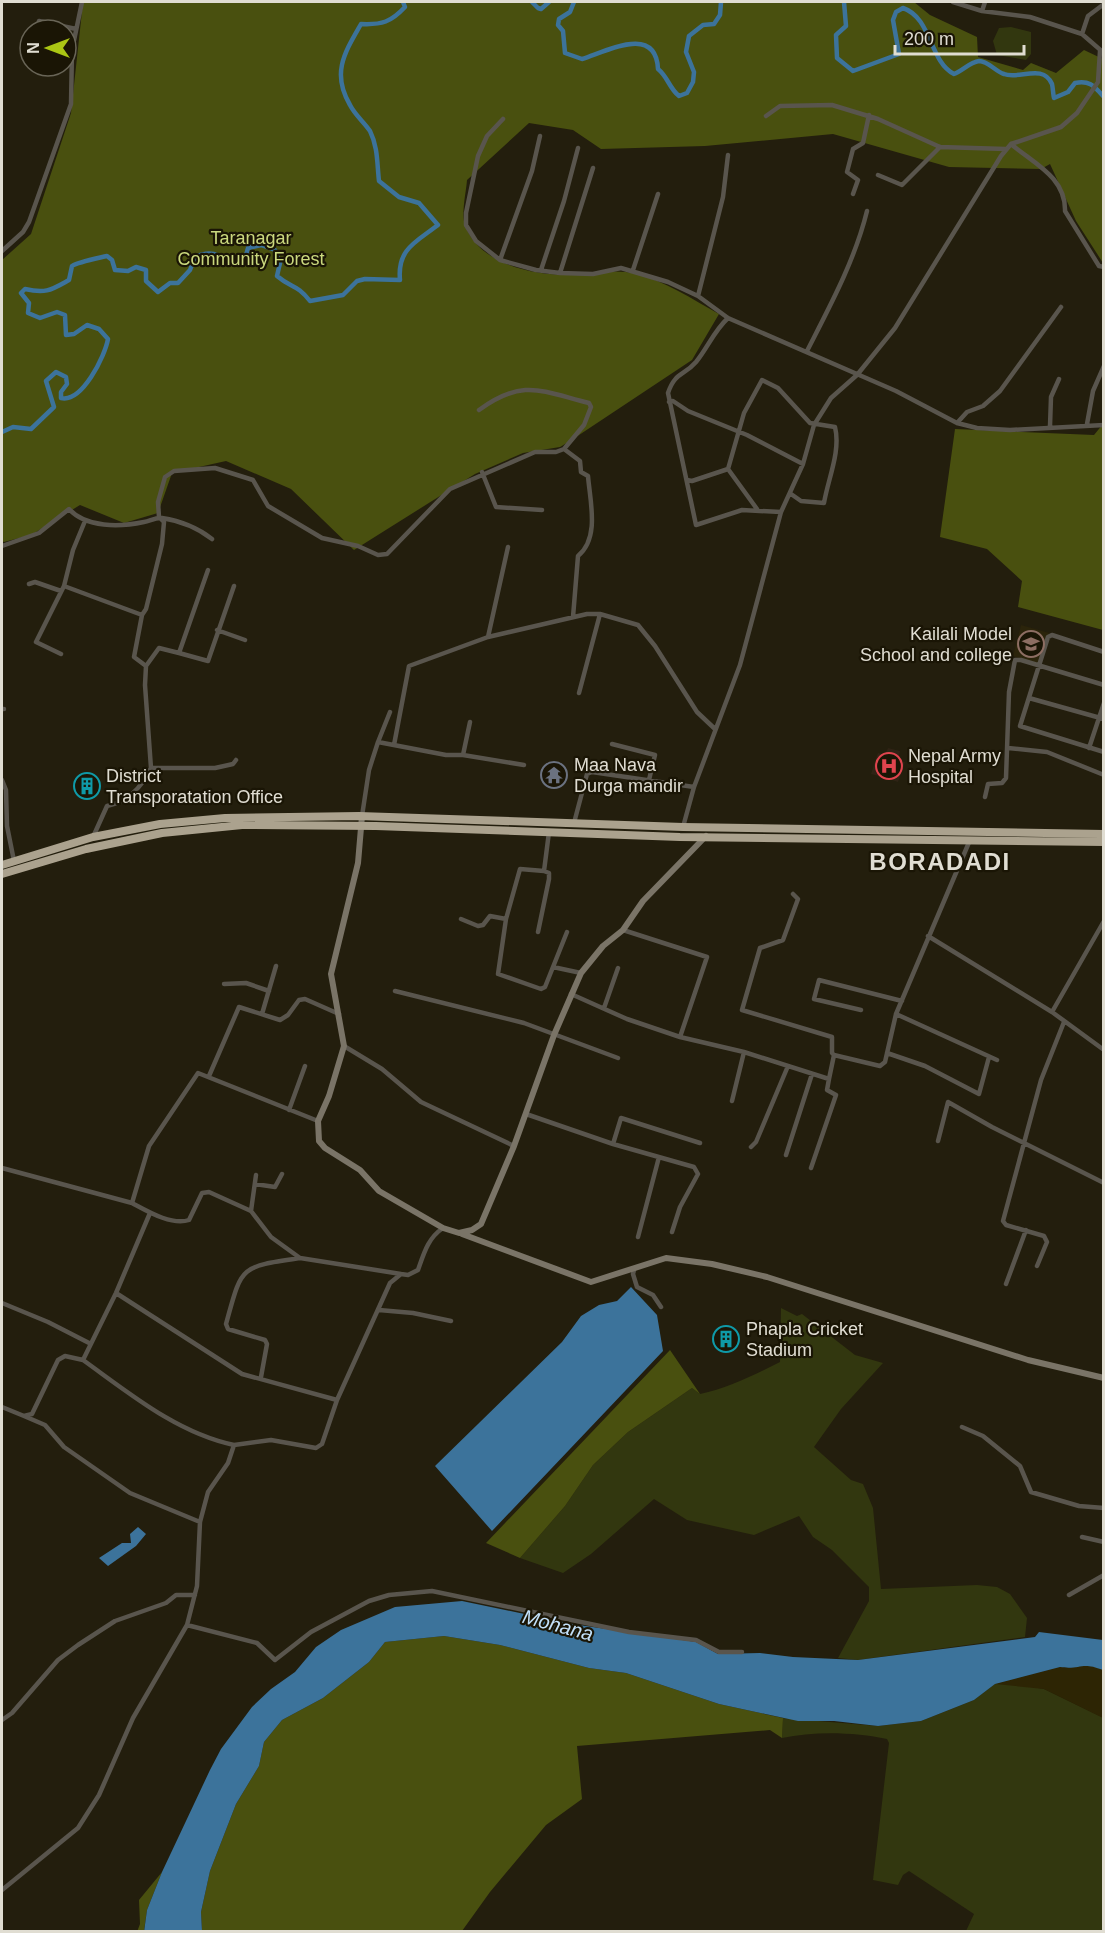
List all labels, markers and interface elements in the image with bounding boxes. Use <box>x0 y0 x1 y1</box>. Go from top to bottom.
north arrow <box>18 18 78 78</box>
scale bar <box>895 18 1024 56</box>
text: 200 m <box>904 29 954 49</box>
text: N <box>25 42 42 54</box>
park label: Taranagar Community Forest <box>177 228 325 269</box>
place label: Kailali Model School and college <box>860 624 1012 665</box>
school or university icon: Kailali Model School and college <box>1016 629 1046 659</box>
place label: Nepal Army Hospital <box>908 746 1001 787</box>
hospital icon: Nepal Army Hospital <box>874 751 904 781</box>
place label: Maa Nava Durga mandir <box>574 755 683 796</box>
temple icon: Maa Nava Durga mandir <box>539 760 569 790</box>
place label: District Transporatation Office <box>106 766 283 807</box>
building icon: District Transporatation Office <box>72 771 102 801</box>
district label: BORADADI <box>869 848 1011 875</box>
place label: Phapla Cricket Stadium <box>746 1319 863 1360</box>
building icon: Phapla Cricket Stadium <box>711 1324 741 1354</box>
water label: Mohana <box>520 1605 596 1645</box>

